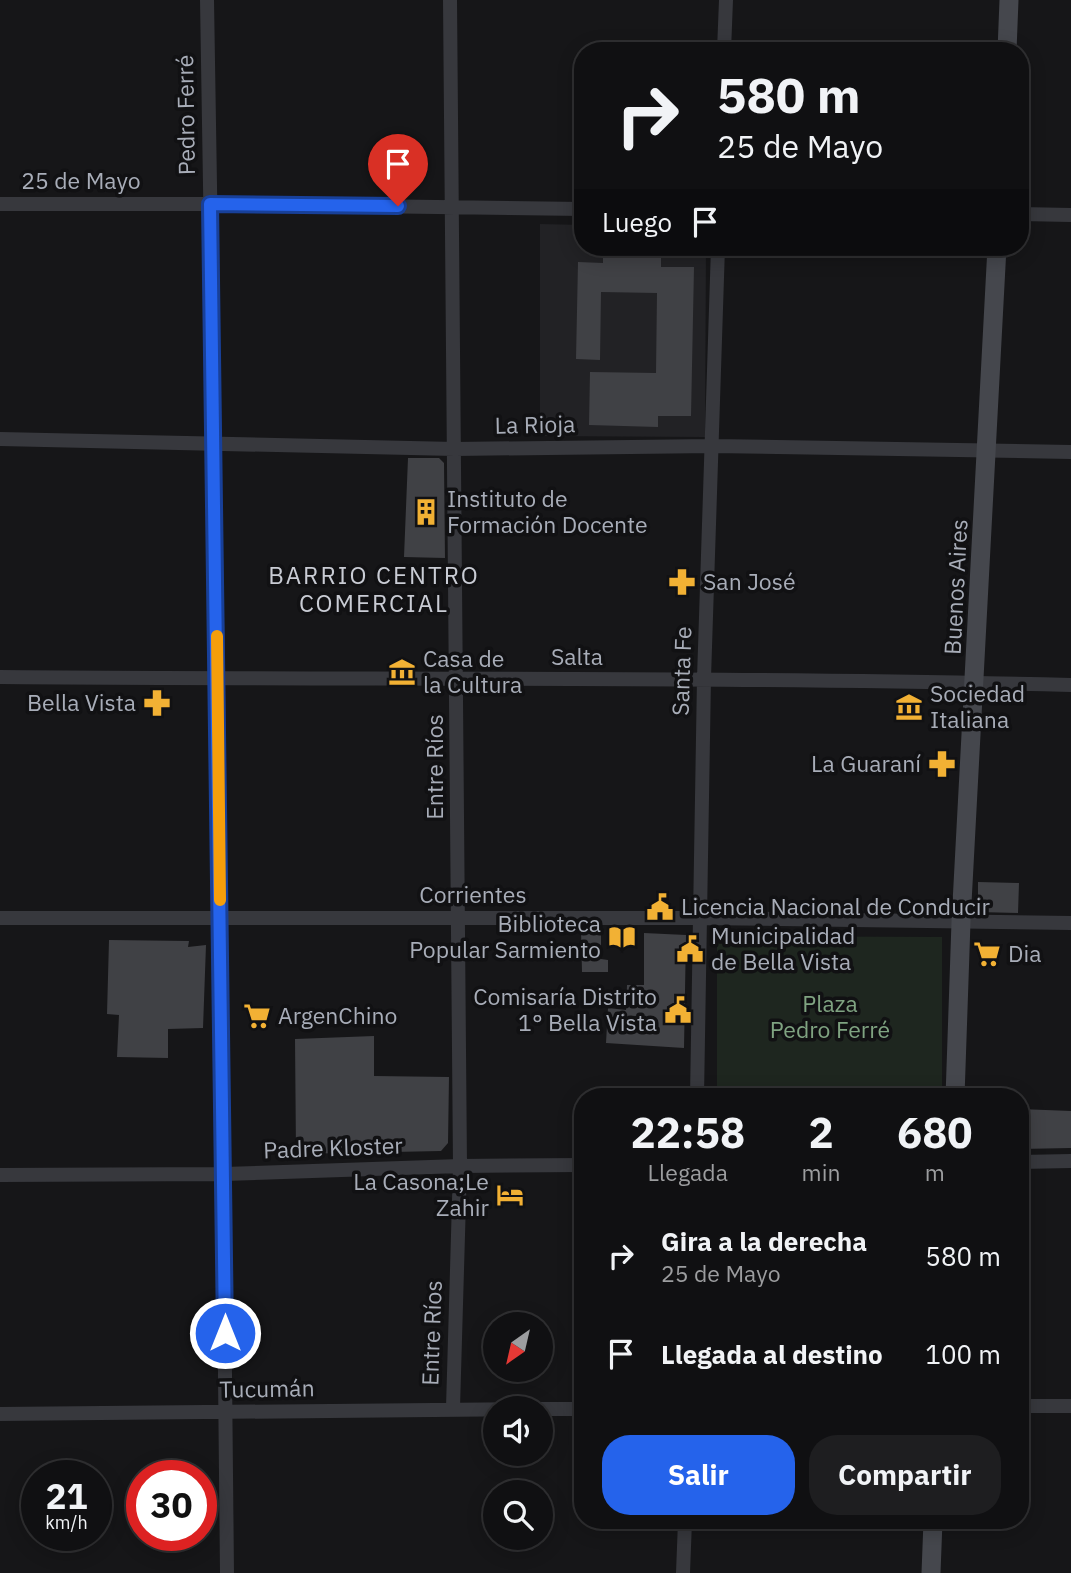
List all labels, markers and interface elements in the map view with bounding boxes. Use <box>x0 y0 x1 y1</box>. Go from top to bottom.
street label: Pedro Ferré <box>169 55 201 175</box>
text: 580 m <box>717 63 861 126</box>
icon: right <box>602 70 693 161</box>
text: 25 de Mayo <box>717 125 883 167</box>
pin <box>368 134 428 206</box>
icon: arrive <box>379 145 417 183</box>
street label: 25 de Mayo <box>21 165 141 195</box>
icon: arrive <box>686 203 724 241</box>
text: Luego <box>602 205 672 239</box>
street label: La Rioja <box>494 408 576 440</box>
place label: Instituto de Formación Docente <box>447 483 648 539</box>
building icon: Instituto de Formación Docente <box>411 497 441 527</box>
street label: Buenos Aires <box>936 518 974 656</box>
district label: BARRIO CENTRO COMERCIAL <box>268 559 480 619</box>
place label: San José <box>703 566 796 596</box>
pharmacy icon: San José <box>667 567 697 597</box>
street label: Santa Fe <box>664 626 698 716</box>
street label: Salta <box>551 641 603 671</box>
place label: Casa de la Cultura <box>423 643 522 699</box>
museum icon: Casa de la Cultura <box>387 657 417 687</box>
place label: Sociedad Italiana <box>930 678 1025 734</box>
place label: Bella Vista <box>27 687 136 717</box>
pharmacy icon: Bella Vista <box>142 688 172 718</box>
museum icon: Sociedad Italiana <box>894 692 924 722</box>
street label: Entre Ríos <box>419 714 449 820</box>
place label: La Guaraní <box>811 748 921 778</box>
pharmacy icon: La Guaraní <box>927 749 957 779</box>
street label: Corrientes <box>419 879 527 909</box>
place label: Licencia Nacional de Conducir <box>681 891 991 921</box>
public building icon: Licencia Nacional de Conducir <box>645 892 675 922</box>
place label: Biblioteca Popular Sarmiento <box>409 908 601 964</box>
place label: Municipalidad de Bella Vista <box>711 920 855 976</box>
library icon: Biblioteca Popular Sarmiento <box>607 922 637 952</box>
public building icon: Municipalidad de Bella Vista <box>675 934 705 964</box>
place label: Dia <box>1008 938 1041 968</box>
supermarket icon: Dia <box>972 939 1002 969</box>
place label: Comisaría Distrito 1° Bella Vista <box>473 981 657 1037</box>
park label: Plaza Pedro Ferré <box>770 988 890 1044</box>
public building icon: Comisaría Distrito 1° Bella Vista <box>663 995 693 1025</box>
place label: ArgenChino <box>278 1000 397 1030</box>
supermarket icon: ArgenChino <box>242 1001 272 1031</box>
text: 22:58 <box>630 1105 745 1160</box>
text: 2 <box>808 1105 834 1160</box>
text: 680 <box>897 1105 973 1160</box>
street label: Padre Kloster <box>263 1130 404 1164</box>
text: Llegada <box>648 1157 728 1187</box>
text: min <box>802 1157 840 1187</box>
text: m <box>925 1157 945 1187</box>
place label: La Casona;Le Zahir <box>353 1166 490 1222</box>
hotel icon: La Casona;Le Zahir <box>495 1180 525 1210</box>
text: Gira a la derecha <box>661 1224 867 1258</box>
icon: right <box>602 1237 640 1275</box>
text: 580 m <box>925 1239 1001 1273</box>
text: 25 de Mayo <box>661 1258 781 1288</box>
street label: Entre Ríos <box>414 1280 448 1386</box>
position arrow <box>188 1296 262 1370</box>
north arrow <box>483 1312 553 1382</box>
map controls <box>483 1312 553 1550</box>
icon: arrive <box>602 1335 640 1373</box>
text: Llegada al destino <box>661 1337 883 1371</box>
text: 100 m <box>925 1337 1001 1371</box>
street label: Tucumán <box>219 1372 315 1404</box>
button: sound <box>483 1396 553 1466</box>
button: Salir <box>602 1435 795 1515</box>
button: Compartir <box>809 1435 1001 1515</box>
speed limit sign: 30 <box>126 1460 217 1551</box>
text: 21 <box>45 1473 88 1519</box>
button: search <box>483 1480 553 1550</box>
text: km/h <box>45 1511 88 1534</box>

